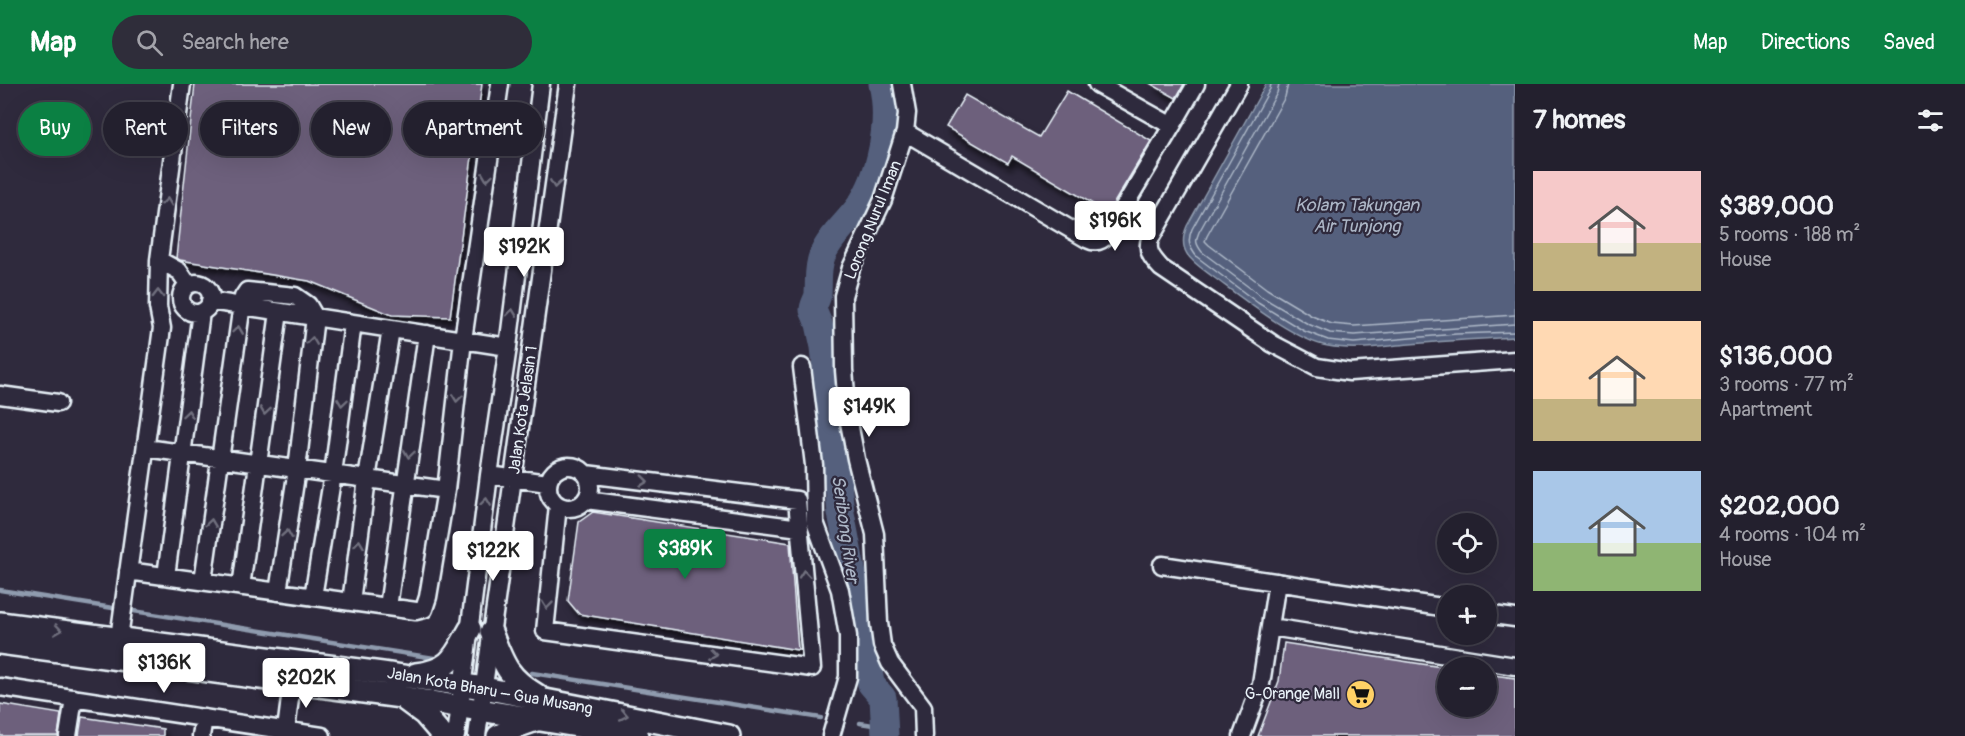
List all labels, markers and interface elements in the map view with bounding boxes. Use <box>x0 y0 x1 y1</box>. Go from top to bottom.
search box <box>112 15 532 69</box>
text: Map <box>30 25 76 60</box>
icon: search <box>133 26 166 59</box>
text: Search here <box>181 28 289 56</box>
text: Map <box>1693 29 1728 56</box>
text: Directions <box>1761 29 1850 56</box>
text: Saved <box>1883 29 1935 56</box>
chip: Buy <box>18 102 91 156</box>
chip: Rent <box>103 102 188 156</box>
chip: Filters <box>200 102 299 156</box>
chip: New <box>311 102 391 156</box>
chip: Apartment <box>403 102 543 156</box>
text: 7 homes <box>1533 104 1625 136</box>
icon: filters <box>1914 104 1947 137</box>
street label: Lorong Nurul Iman <box>840 158 906 282</box>
one-way arrow <box>481 172 493 181</box>
one-way arrow <box>549 179 561 188</box>
text: $389,000 <box>1719 190 1834 222</box>
water label: Kolam Takungan Air Tunjong <box>1295 194 1420 238</box>
icon: home <box>1581 195 1653 267</box>
one-way arrow <box>160 197 172 206</box>
pin: $196K <box>1073 201 1157 252</box>
text: $196K <box>1089 208 1141 233</box>
text: 5 rooms · 188 m² <box>1719 222 1860 247</box>
pin: $192K <box>482 227 566 278</box>
text: $192K <box>498 234 550 259</box>
text: House <box>1719 247 1771 272</box>
one-way arrow <box>152 290 164 299</box>
one-way arrow <box>506 308 518 317</box>
one-way arrow <box>232 326 244 335</box>
one-way arrow <box>305 336 318 345</box>
text: $136,000 <box>1719 340 1833 372</box>
street label: Jalan Kota Jelasin 1 <box>504 345 542 475</box>
icon: home <box>1581 345 1653 417</box>
text: 3 rooms · 77 m² <box>1719 372 1854 397</box>
pin: $149K <box>827 387 911 438</box>
one-way arrow <box>451 393 463 402</box>
text: $149K <box>843 394 895 419</box>
one-way arrow <box>337 397 349 406</box>
text: Apartment <box>1719 397 1812 422</box>
one-way arrow <box>260 407 272 416</box>
one-way arrow <box>181 409 193 418</box>
one-way arrow <box>404 450 416 459</box>
one-way arrow <box>639 474 648 487</box>
water label: Seribong River <box>826 474 864 587</box>
text: $202,000 <box>1719 490 1840 522</box>
icon: home <box>1581 495 1653 567</box>
one-way arrow <box>479 498 491 507</box>
map controls <box>1437 513 1497 717</box>
button: locate <box>1437 513 1497 573</box>
one-way arrow <box>204 519 216 528</box>
text: 4 rooms · 104 m² <box>1719 522 1866 547</box>
one-way arrow <box>280 529 292 538</box>
pin: $389K <box>643 529 727 580</box>
pin: $122K <box>451 531 535 582</box>
text: $389K <box>658 536 712 561</box>
text: $122K <box>466 538 520 563</box>
one-way arrow <box>352 539 364 548</box>
text: House <box>1719 547 1771 572</box>
one-way arrow <box>798 569 811 578</box>
button: + <box>1437 585 1497 645</box>
one-way arrow <box>541 601 554 610</box>
one-way arrow <box>53 623 63 635</box>
pin: $136K <box>122 643 206 694</box>
one-way arrow <box>708 647 717 659</box>
text: $136K <box>137 650 191 675</box>
button: − <box>1437 657 1497 717</box>
pin: $202K <box>264 658 348 709</box>
street label: Jalan Kota Bharu – Gua Musang <box>386 663 594 719</box>
text: $202K <box>277 665 335 690</box>
supermarket icon: G-Orange Mall <box>1345 678 1377 710</box>
place label: G-Orange Mall <box>1245 684 1340 704</box>
one-way arrow <box>618 708 628 721</box>

